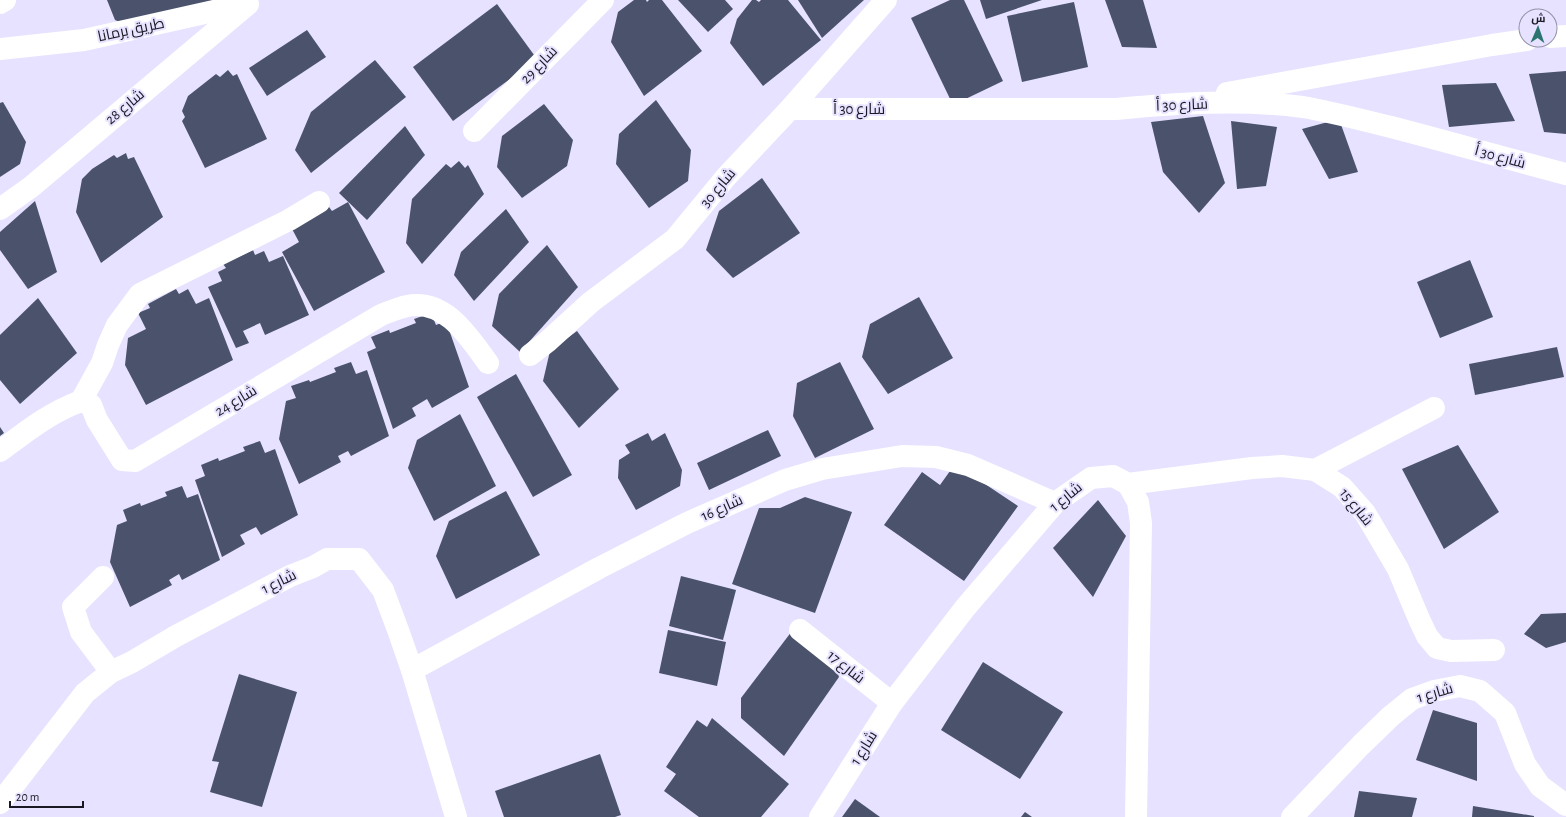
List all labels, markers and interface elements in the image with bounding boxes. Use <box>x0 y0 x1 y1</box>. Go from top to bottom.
north arrow <box>1518 8 1558 48</box>
text: ش <box>1531 13 1546 25</box>
street label: طريق برمانا <box>96 16 166 46</box>
street label: شارع 29 <box>517 43 562 89</box>
street label: شارع 28 <box>102 86 149 130</box>
street label: شارع 30 أ <box>1156 94 1208 116</box>
street label: شارع 30 أ <box>833 99 885 120</box>
street label: شارع 30 أ <box>1472 140 1528 174</box>
street label: شارع 30 <box>697 165 741 212</box>
street label: شارع 24 <box>212 382 261 422</box>
street label: شارع 1 <box>1046 479 1087 517</box>
street label: شارع 15 <box>1334 485 1376 530</box>
street label: شارع 16 <box>699 491 746 526</box>
street label: شارع 1 <box>259 566 300 599</box>
street label: شارع 17 <box>823 647 868 689</box>
street label: شارع 1 <box>1415 680 1456 708</box>
street label: شارع 1 <box>847 728 883 769</box>
scale bar <box>10 783 83 809</box>
text: 20 m <box>16 791 39 803</box>

